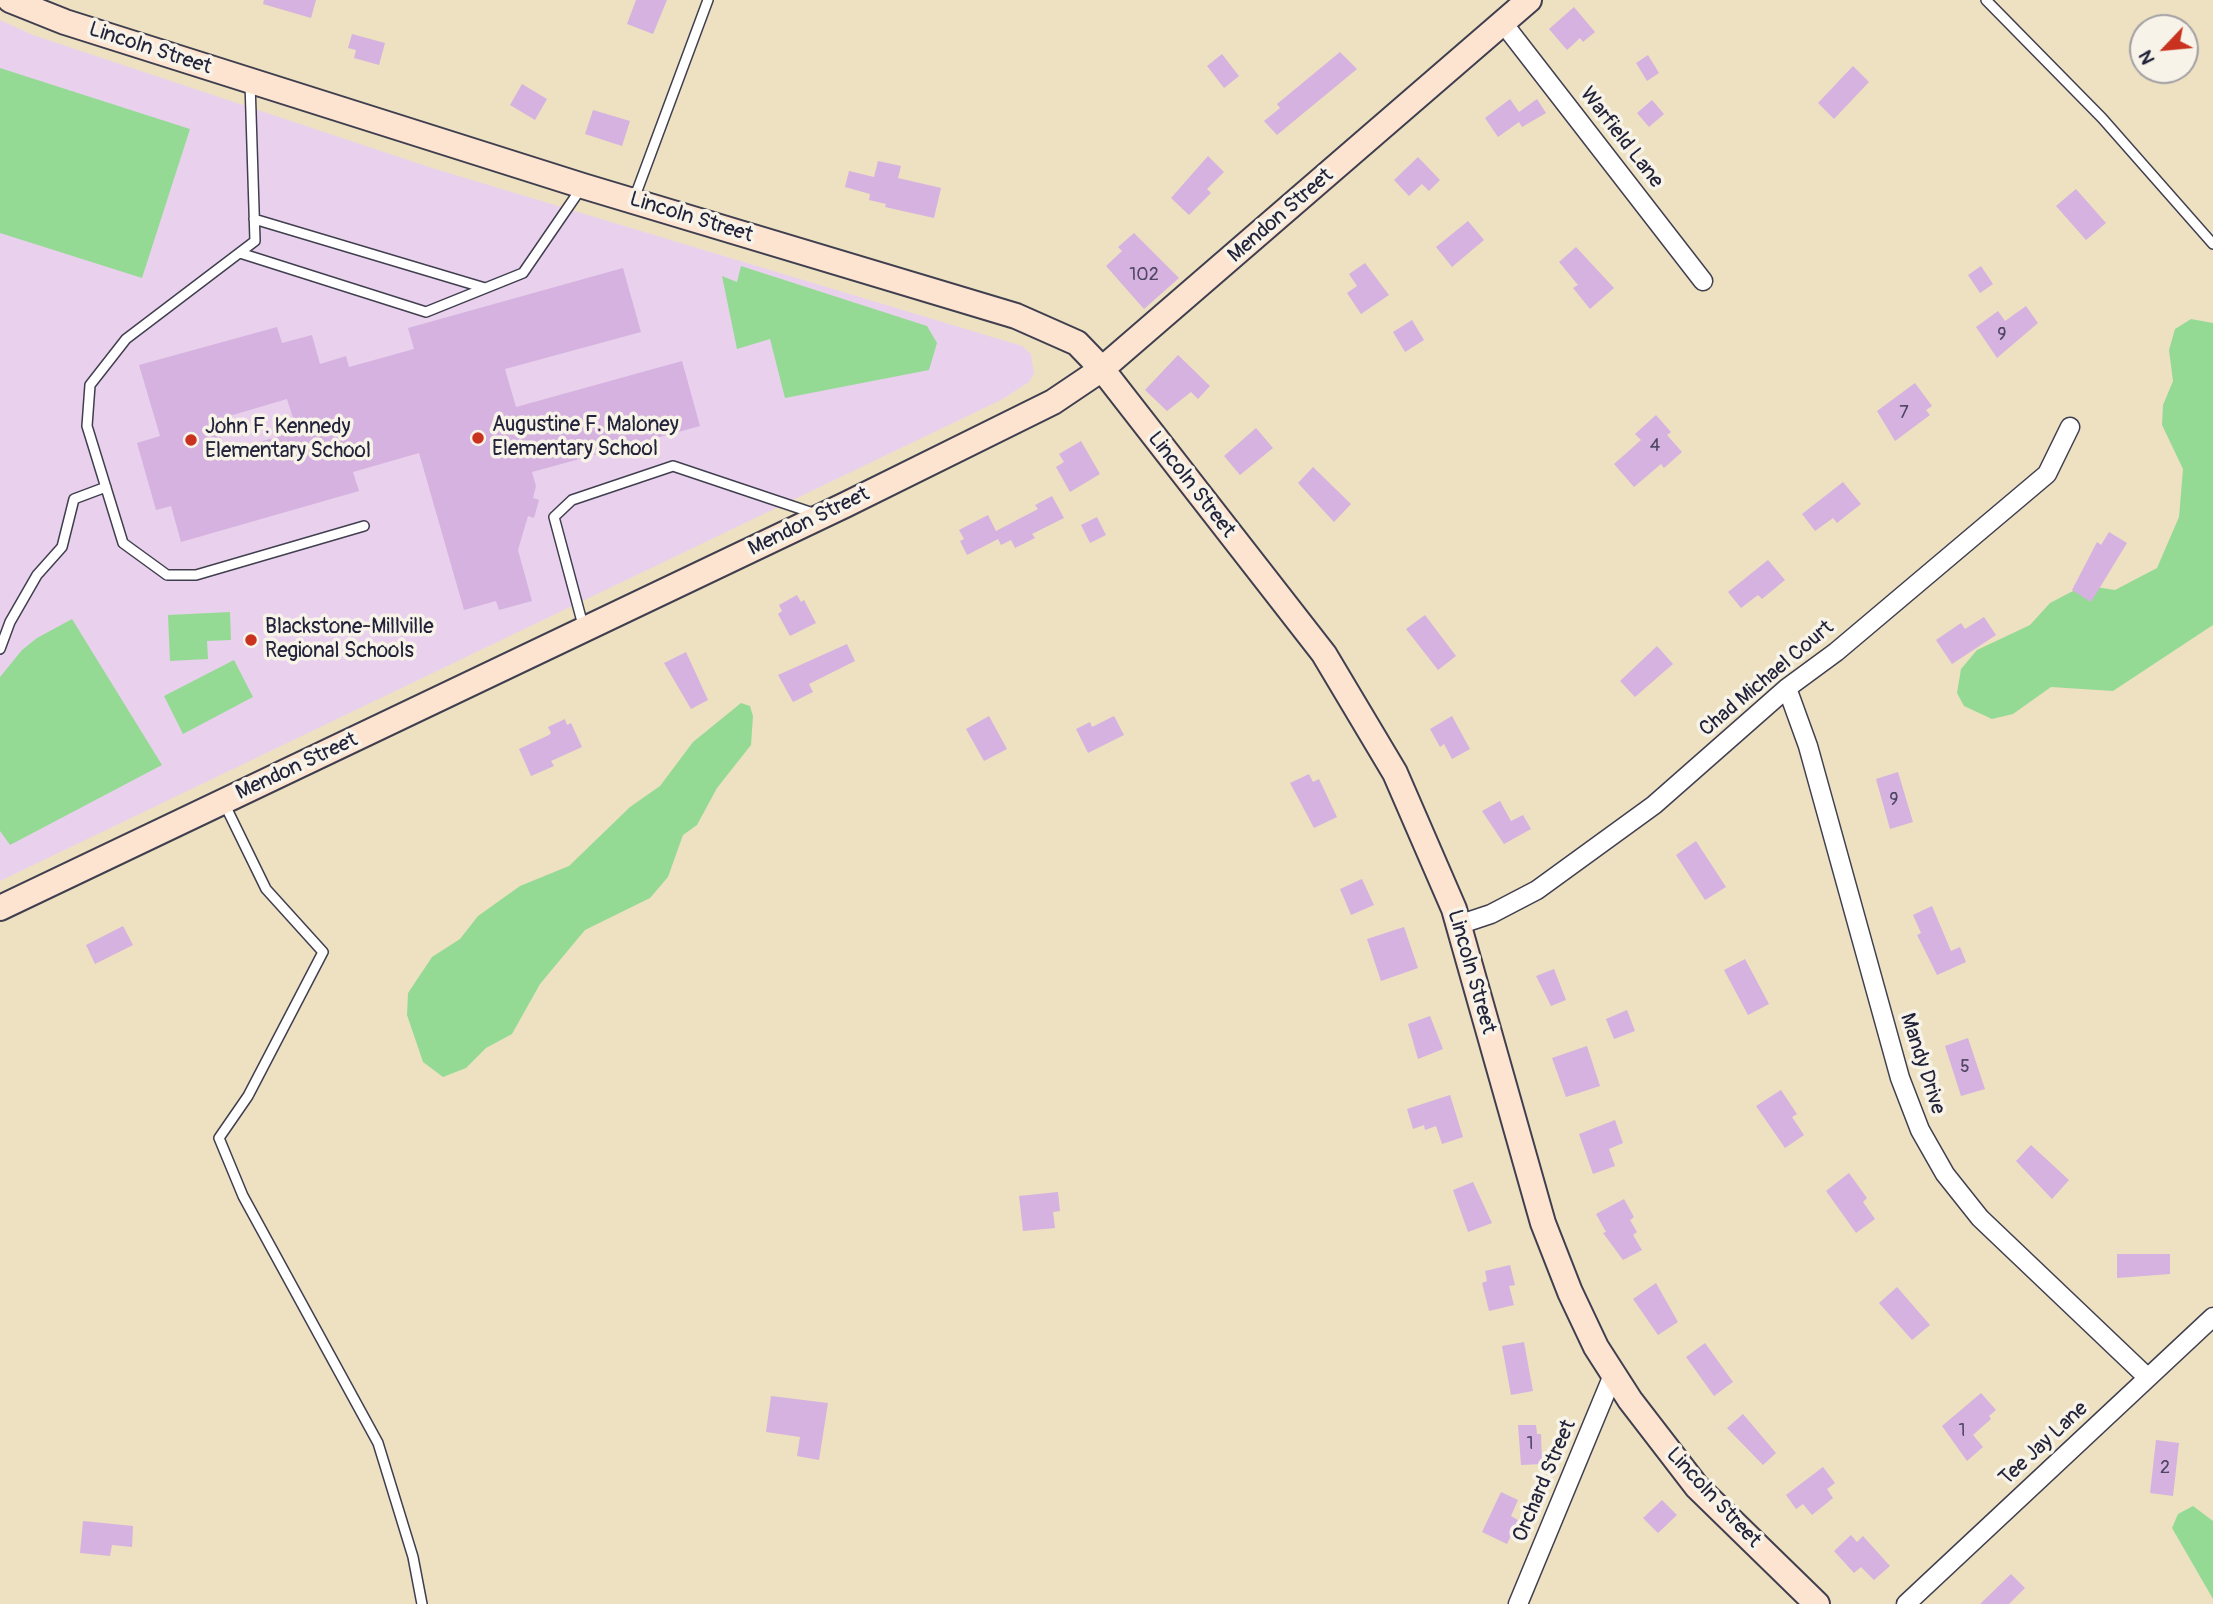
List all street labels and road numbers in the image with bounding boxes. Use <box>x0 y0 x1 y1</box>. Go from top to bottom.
street label: Lincoln Street <box>85 17 215 81</box>
street label: Warfield Lane <box>1574 83 1668 193</box>
street label: Mendon Street <box>1223 163 1339 269</box>
street label: Lincoln Street <box>626 187 756 249</box>
street label: Lincoln Street <box>1142 427 1240 543</box>
street label: Mendon Street <box>744 482 874 562</box>
street label: Chad Michael Court <box>1695 616 1839 742</box>
street label: Mendon Street <box>232 728 362 806</box>
street label: Lincoln Street <box>1441 907 1501 1037</box>
street label: Mandy Drive <box>1894 1010 1950 1118</box>
street label: Tee Jay Lane <box>1994 1397 2094 1491</box>
street label: Orchard Street <box>1508 1416 1582 1546</box>
street label: Lincoln Street <box>1660 1443 1766 1553</box>

